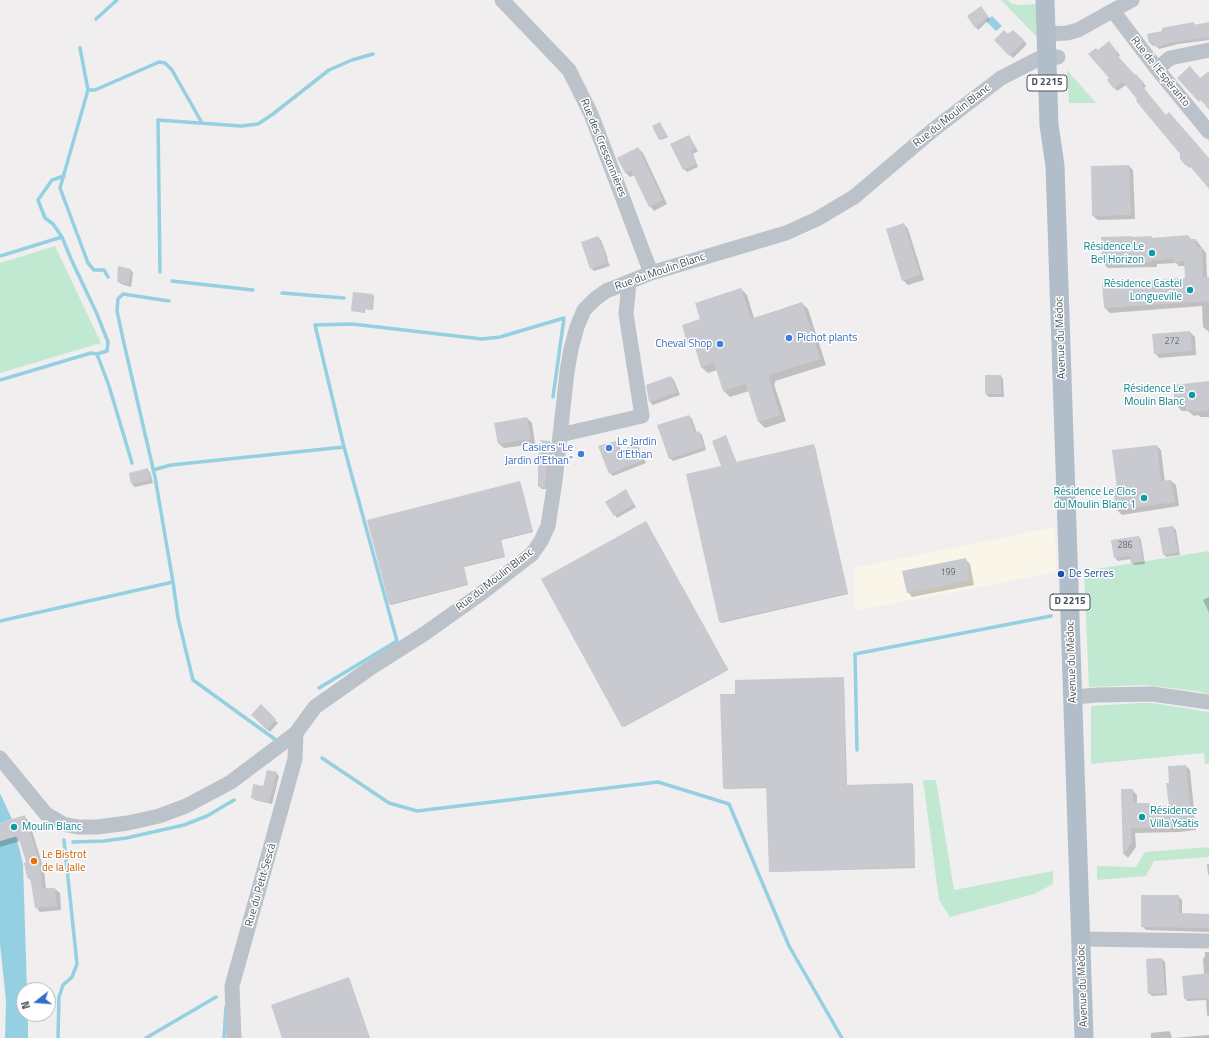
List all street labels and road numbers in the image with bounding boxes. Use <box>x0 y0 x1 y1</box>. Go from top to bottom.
street label: Rue de l'Espéranto <box>1128 34 1192 110</box>
road number: D 2215 <box>1027 75 1067 91</box>
street label: Rue du Moulin Blanc <box>911 82 993 150</box>
street label: Rue des Cressonnières <box>577 97 629 199</box>
street label: Rue du Moulin Blanc <box>613 250 707 294</box>
street label: Avenue du Médoc <box>1053 297 1069 379</box>
street label: Rue du Moulin Blanc <box>454 546 536 614</box>
road number: D 2215 <box>1050 594 1090 610</box>
street label: Avenue du Médoc <box>1064 621 1080 703</box>
street label: Rue du Petit Sescà <box>243 842 279 928</box>
street label: Avenue du Médoc <box>1075 945 1091 1027</box>

